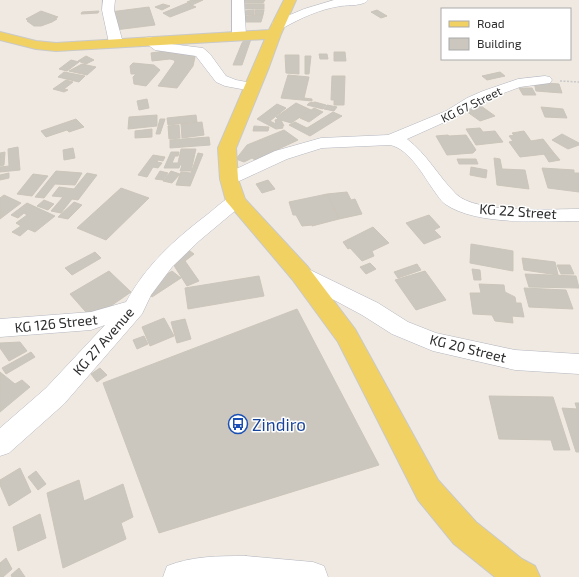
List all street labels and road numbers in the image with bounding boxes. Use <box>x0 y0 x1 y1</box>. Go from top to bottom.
street label: KG 67 Street <box>438 83 504 125</box>
street label: KG 22 Street <box>479 200 557 222</box>
street label: KG 27 Avenue <box>69 303 137 379</box>
street label: KG 126 Street <box>14 310 98 336</box>
street label: KG 20 Street <box>428 330 508 366</box>

